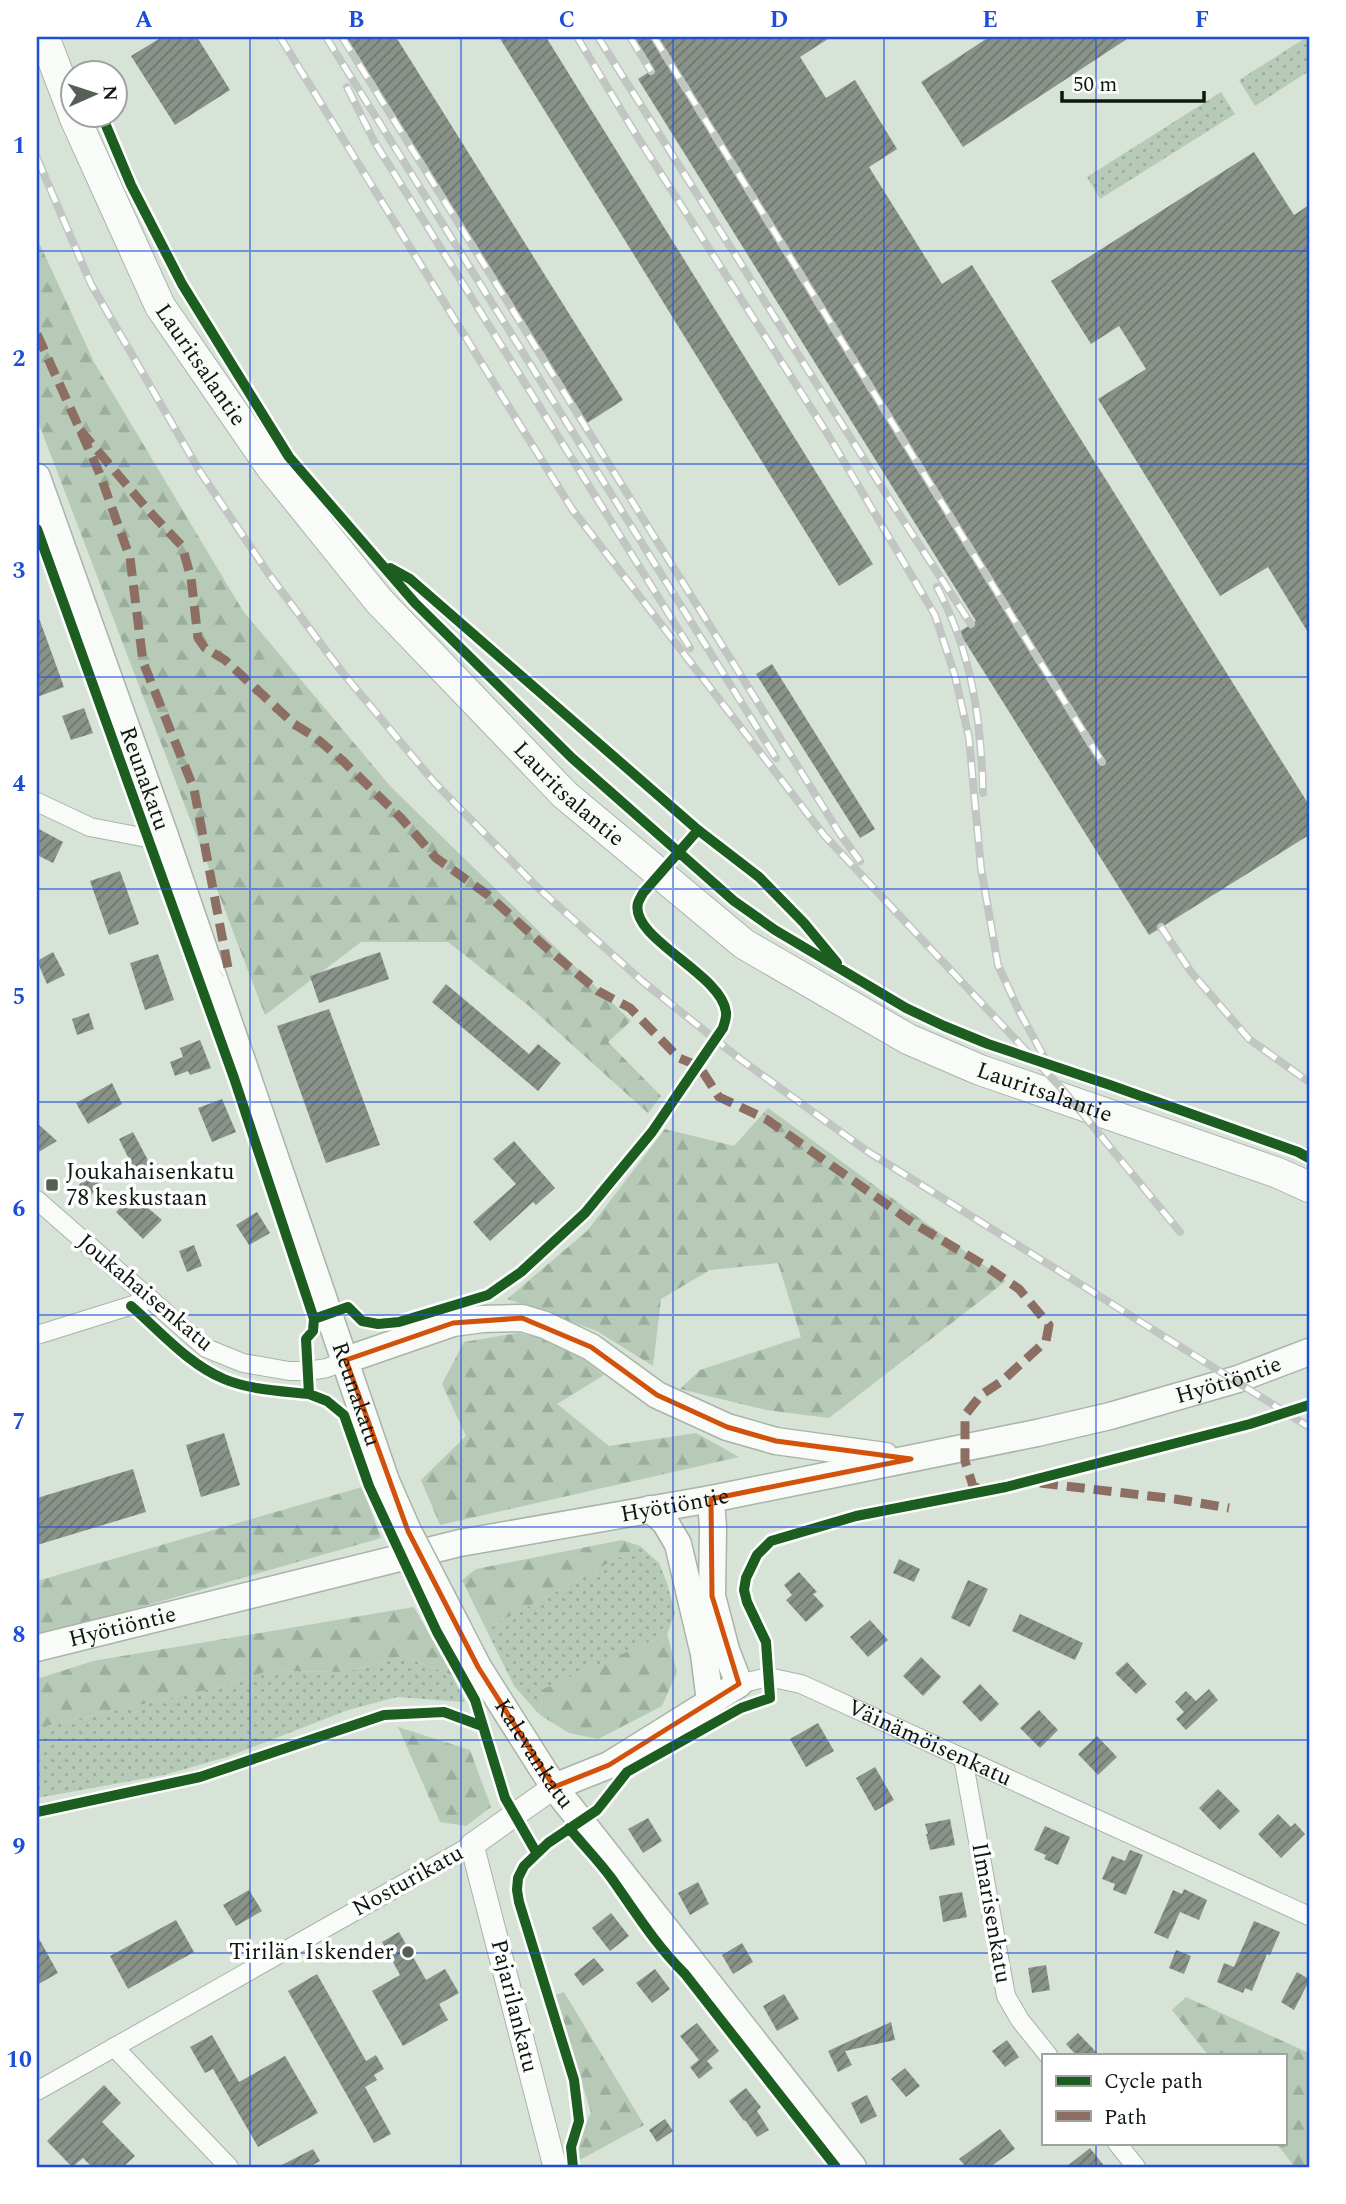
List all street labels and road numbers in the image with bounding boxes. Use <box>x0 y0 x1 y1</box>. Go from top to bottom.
street label: Lauritsalantie <box>146 296 255 433</box>
street label: Reunakatu <box>110 721 179 835</box>
street label: Lauritsalantie <box>505 733 632 855</box>
street label: Lauritsalantie <box>972 1053 1117 1132</box>
street label: Joukahaisenkatu <box>69 1225 221 1361</box>
street label: Reunakatu <box>322 1337 390 1451</box>
street label: Hyötiöntie <box>1171 1346 1287 1414</box>
street label: Hyötiöntie <box>618 1478 732 1532</box>
street label: Hyötiöntie <box>65 1597 180 1657</box>
street label: Väinämöisenkatu <box>842 1690 1018 1796</box>
street label: Kalevankatu <box>485 1692 583 1817</box>
street label: Nosturikatu <box>346 1836 470 1926</box>
street label: Ilmarisenkatu <box>961 1840 1021 1986</box>
street label: Pajarilankatu <box>481 1936 548 2077</box>

